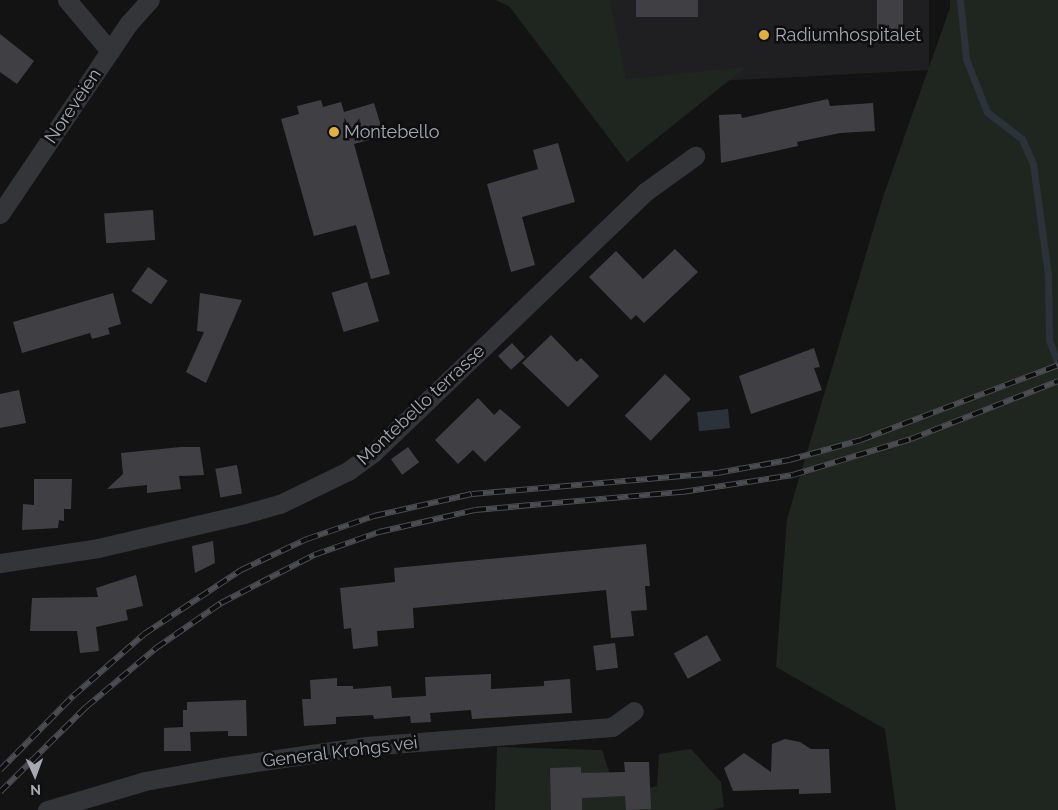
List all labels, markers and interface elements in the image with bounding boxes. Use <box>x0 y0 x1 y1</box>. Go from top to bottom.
place label: Radiumhospitalet <box>775 24 921 46</box>
marker: Radiumhospitalet <box>757 28 771 42</box>
street label: Noreveien <box>40 64 106 148</box>
place label: Montebello <box>344 121 439 143</box>
marker: Montebello <box>328 126 340 138</box>
street label: Montebello terrasse <box>353 340 489 470</box>
street label: General Krohgs vei <box>261 732 419 772</box>
north arrow <box>10 750 60 800</box>
text: N <box>30 782 41 798</box>

